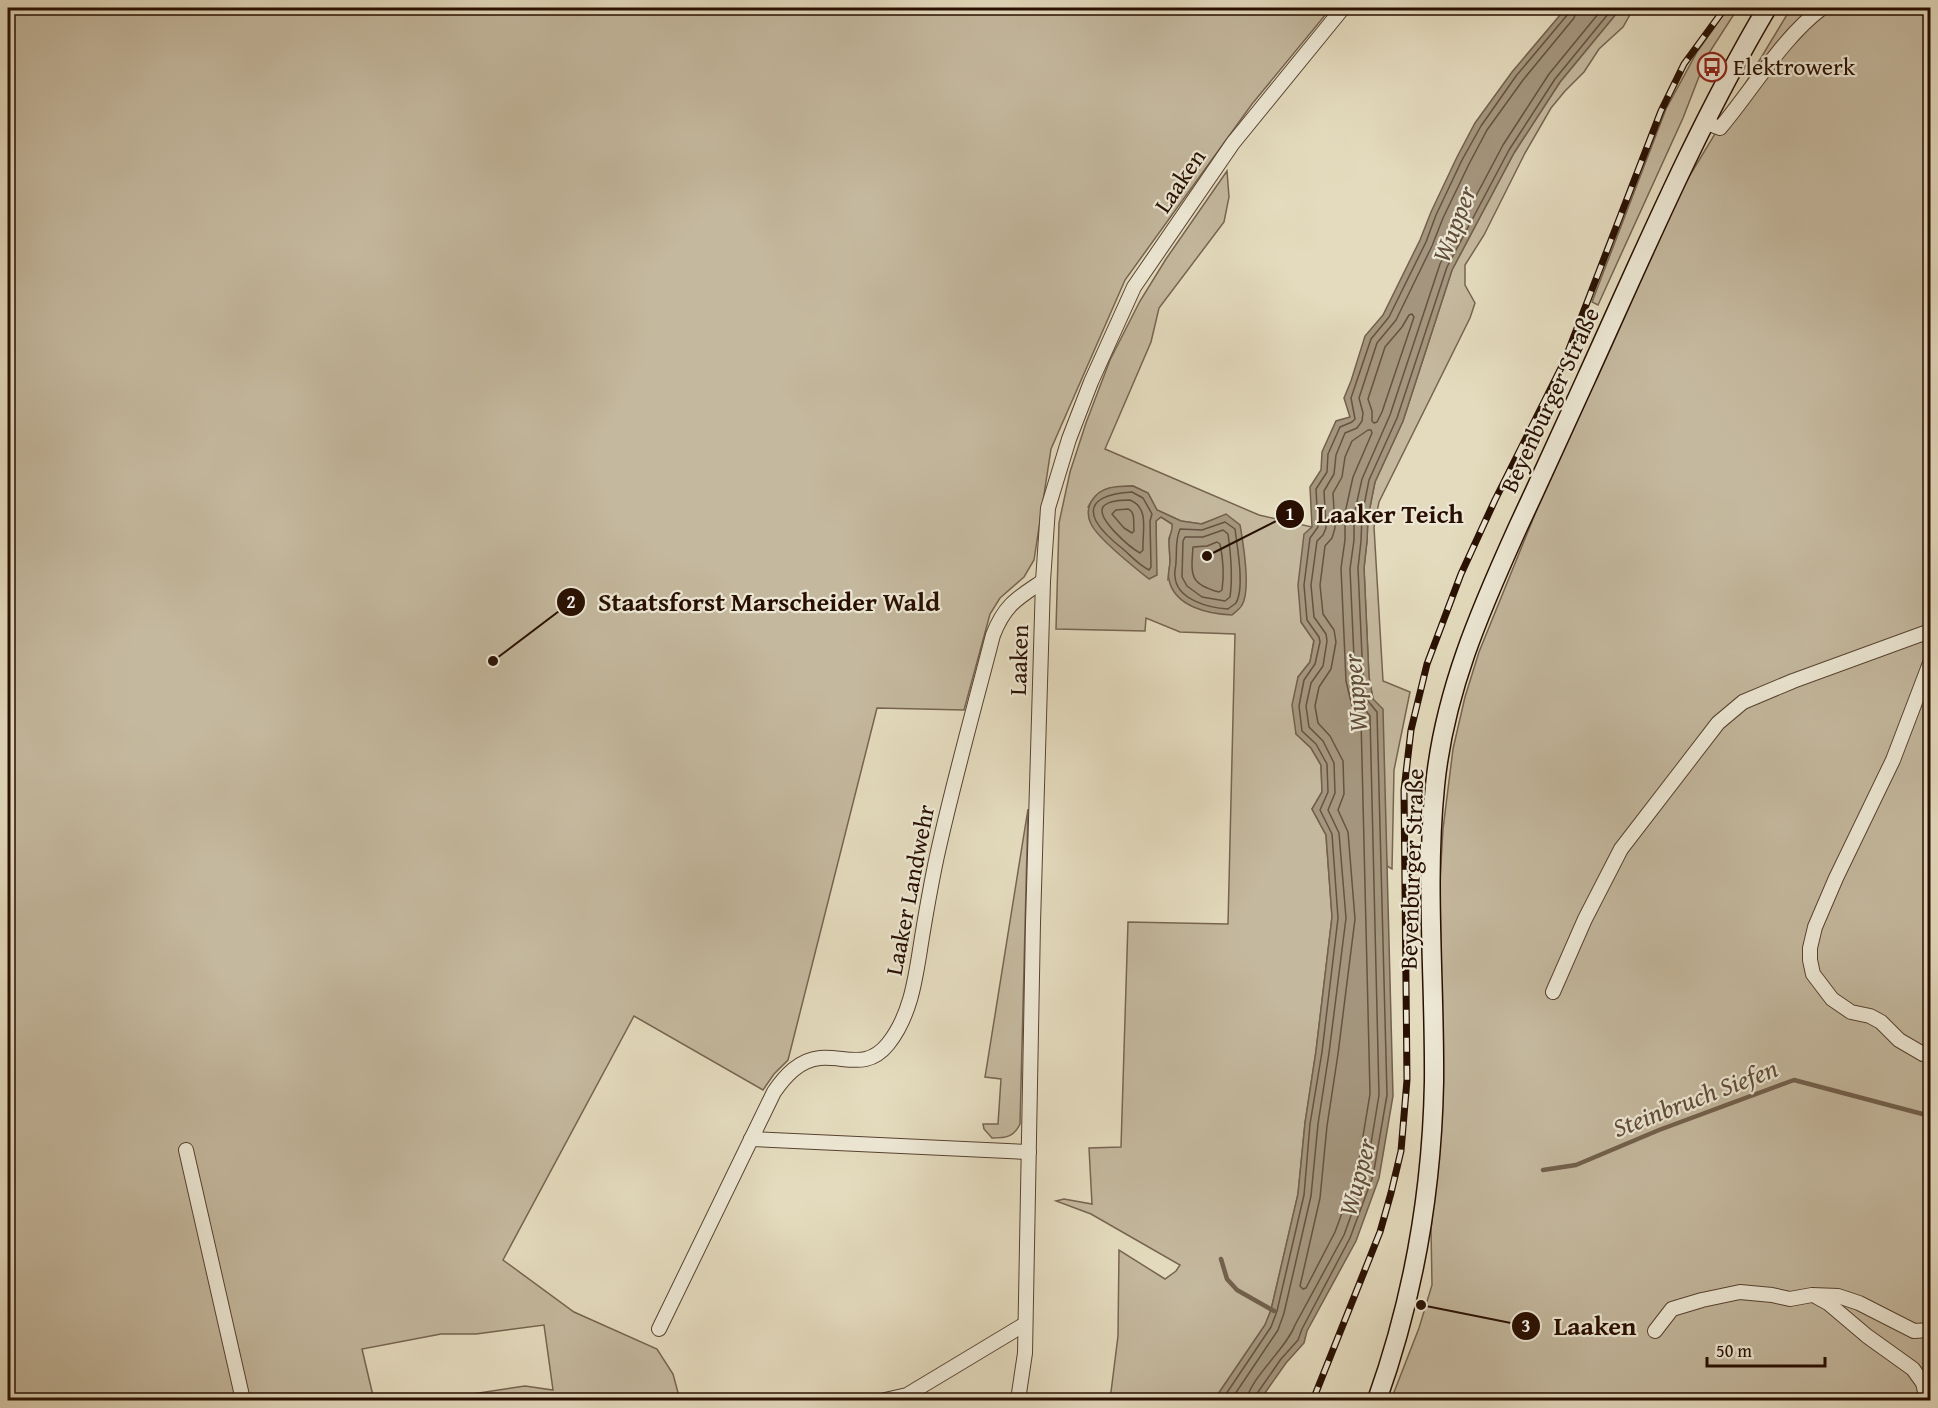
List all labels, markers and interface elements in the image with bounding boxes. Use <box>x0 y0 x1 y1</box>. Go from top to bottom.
place label: Elektrowerk <box>1733 49 1856 84</box>
bus stop icon: Elektrowerk <box>1696 51 1728 83</box>
street label: Laaken <box>1145 141 1214 220</box>
water label: Wupper <box>1421 179 1486 267</box>
street label: Beyenburger Straße <box>1491 301 1608 498</box>
callout: Laaker Teich <box>1275 492 1476 536</box>
text: Laaker Teich <box>1317 494 1464 533</box>
text: 1 <box>1285 500 1295 527</box>
callout: Staatsforst Marscheider Wald <box>556 580 952 624</box>
text: Staatsforst Marscheider Wald <box>598 582 940 621</box>
text: 2 <box>566 588 576 615</box>
street label: Laaken <box>1000 623 1037 696</box>
water label: Wupper <box>1332 651 1377 734</box>
street label: Beyenburger Straße <box>1390 768 1433 970</box>
street label: Laaker Landwehr <box>876 802 943 978</box>
water label: Steinbruch Siefen <box>1607 1048 1783 1147</box>
water label: Wupper <box>1328 1133 1386 1220</box>
callout: Laaken <box>1511 1304 1648 1348</box>
text: Laaken <box>1554 1306 1637 1345</box>
text: 3 <box>1521 1312 1531 1339</box>
scale bar <box>1707 1330 1826 1368</box>
text: 50 m <box>1716 1337 1752 1364</box>

